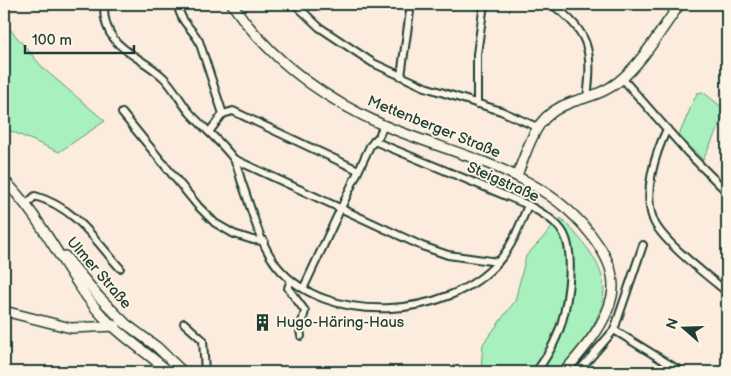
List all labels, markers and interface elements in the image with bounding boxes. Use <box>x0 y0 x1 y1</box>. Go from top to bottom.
scale bar <box>25 22 134 54</box>
text: 100 m <box>32 31 72 50</box>
street label: Mettenberger Straße <box>365 92 503 162</box>
street label: Steigstraße <box>464 158 542 206</box>
street label: Ulmer Straße <box>63 233 136 313</box>
north arrow <box>658 304 708 354</box>
building icon: Hugo-Häring-Haus <box>252 312 272 332</box>
place label: Hugo-Häring-Haus <box>276 313 405 332</box>
text: N <box>662 316 682 332</box>

